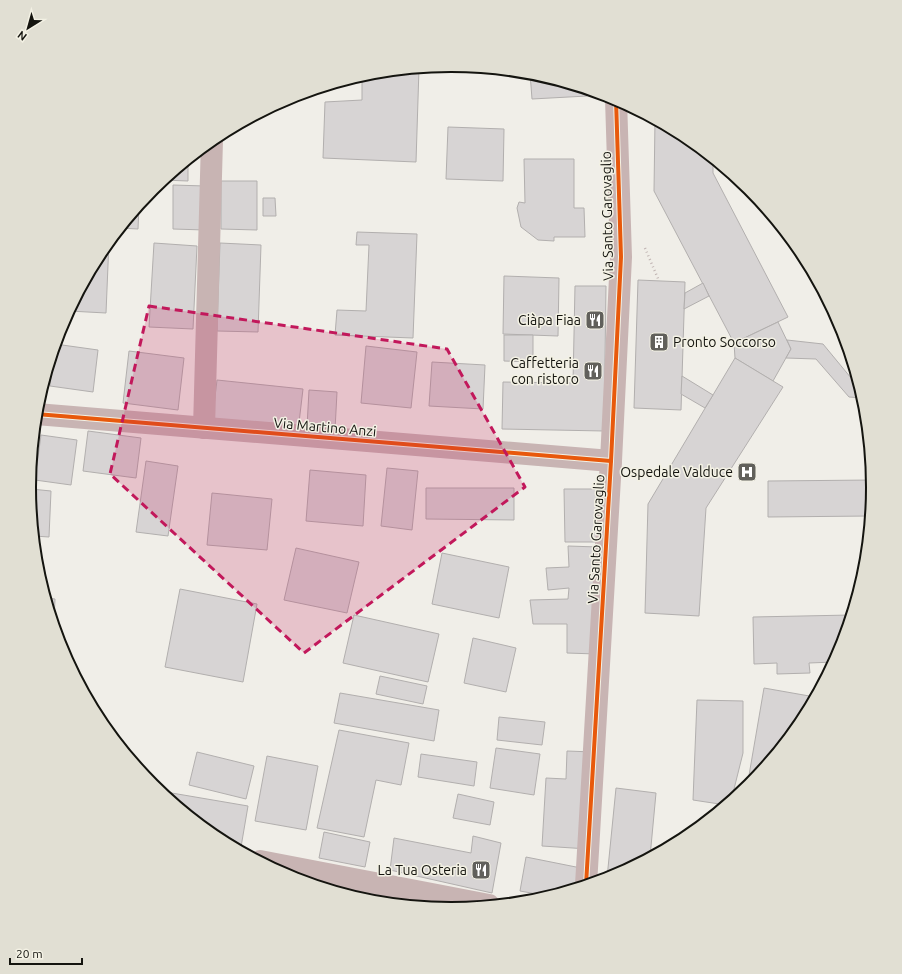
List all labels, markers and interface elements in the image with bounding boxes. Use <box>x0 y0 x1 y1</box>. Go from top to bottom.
north arrow <box>8 8 48 48</box>
text: N <box>15 29 29 43</box>
street label: Via Santo Garovaglio <box>598 151 616 281</box>
restaurant icon: Ciàpa Fiaa <box>584 309 606 331</box>
place label: Ciàpa Fiaa <box>518 312 581 328</box>
building icon: Pronto Soccorso <box>648 331 670 353</box>
place label: Pronto Soccorso <box>673 334 776 350</box>
place label: Caffetteria con ristoro <box>510 355 579 387</box>
restaurant icon: Caffetteria con ristoro <box>582 360 604 382</box>
street label: Via Martino Anzi <box>273 415 377 439</box>
hospital icon: Ospedale Valduce <box>736 461 758 483</box>
place label: Ospedale Valduce <box>620 464 733 480</box>
street label: Via Santo Garovaglio <box>585 474 607 604</box>
restaurant icon: La Tua Osteria <box>470 859 492 881</box>
place label: La Tua Osteria <box>378 862 467 878</box>
scale bar <box>10 940 82 966</box>
text: 20 m <box>16 947 43 960</box>

